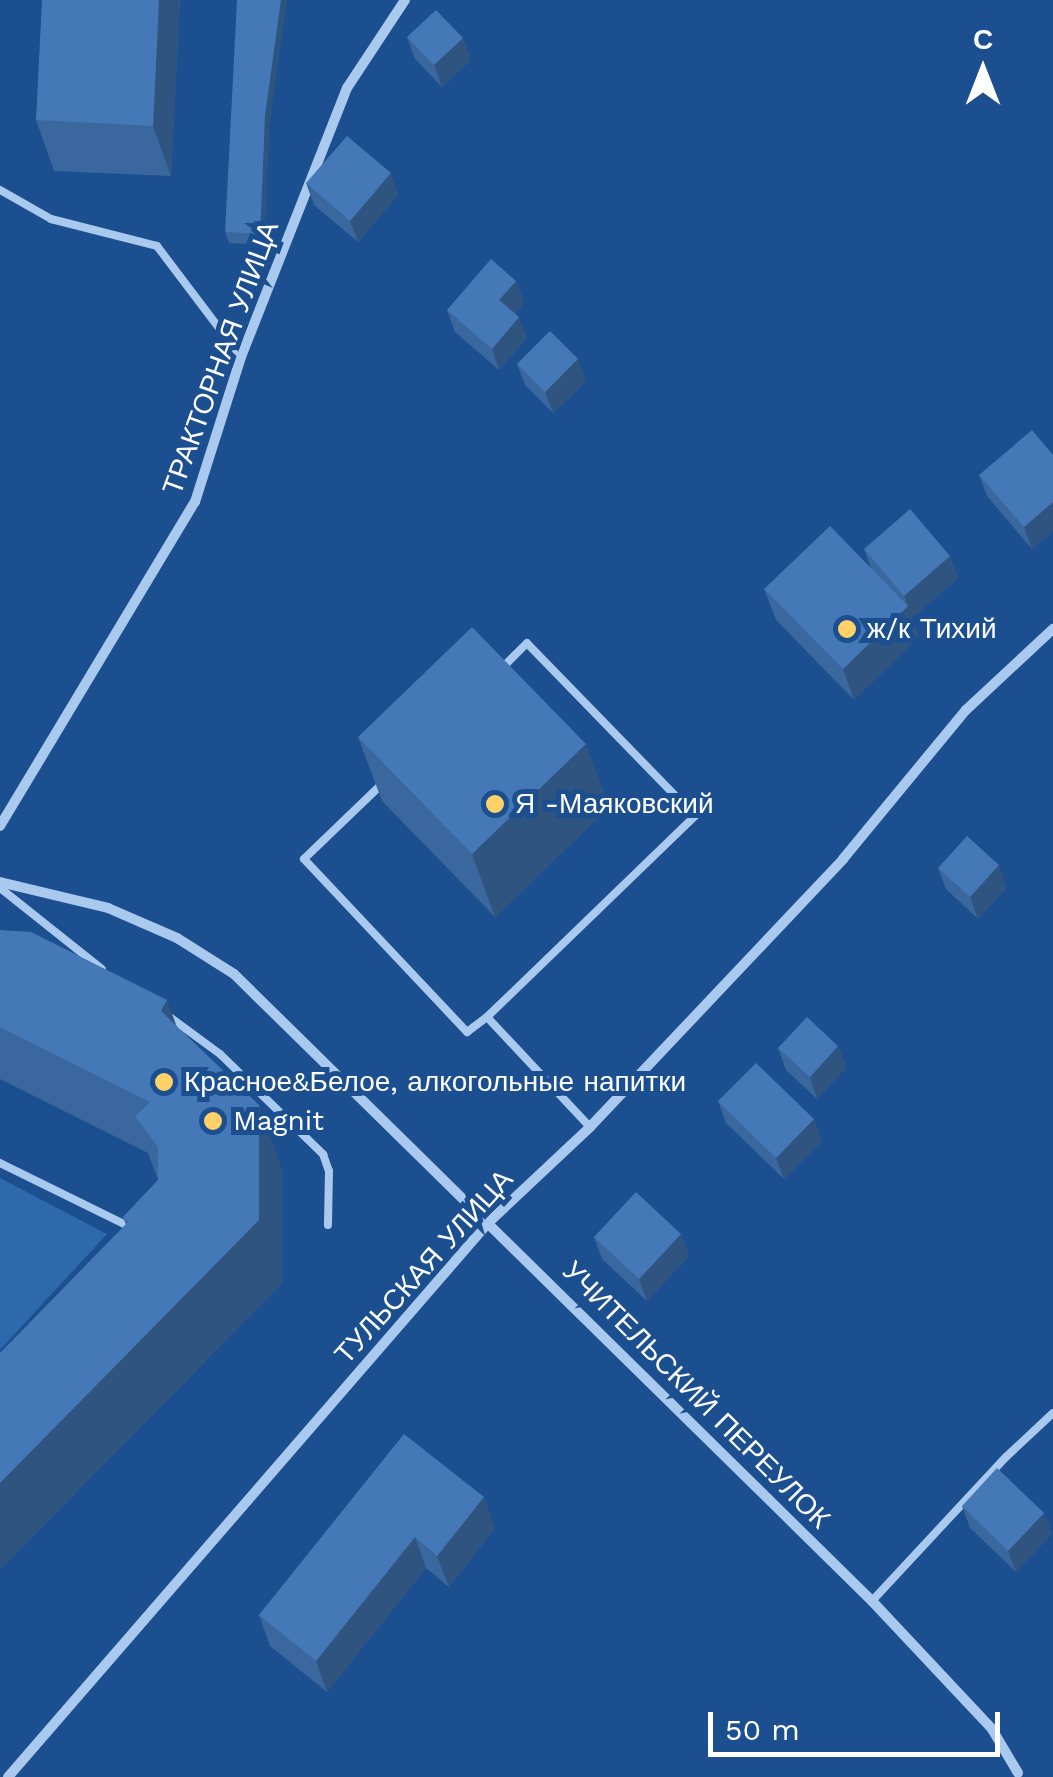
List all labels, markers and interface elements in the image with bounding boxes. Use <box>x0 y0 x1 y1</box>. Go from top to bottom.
north arrow <box>933 20 1033 120</box>
text: С <box>973 23 993 56</box>
street label: ТРАКТОРНАЯ УЛИЦА <box>156 217 286 499</box>
place label: ж/к Тихий <box>867 612 997 646</box>
marker: ж/к Тихий <box>836 618 858 640</box>
place label: Я -Маяковский <box>515 787 714 821</box>
marker: Я -Маяковский <box>484 793 506 815</box>
place label: Красное&Белое, алкогольные напитки <box>184 1065 686 1099</box>
marker: Красное&Белое, алкогольные напитки <box>153 1071 175 1093</box>
place label: Magnit <box>233 1104 324 1138</box>
marker: Magnit <box>202 1110 224 1132</box>
street label: ТУЛЬСКАЯ УЛИЦА <box>328 1163 520 1371</box>
street label: УЧИТЕЛЬСКИЙ ПЕРЕУЛОК <box>555 1254 837 1536</box>
scale bar <box>713 1692 1006 1754</box>
text: 50 m <box>725 1712 800 1747</box>

